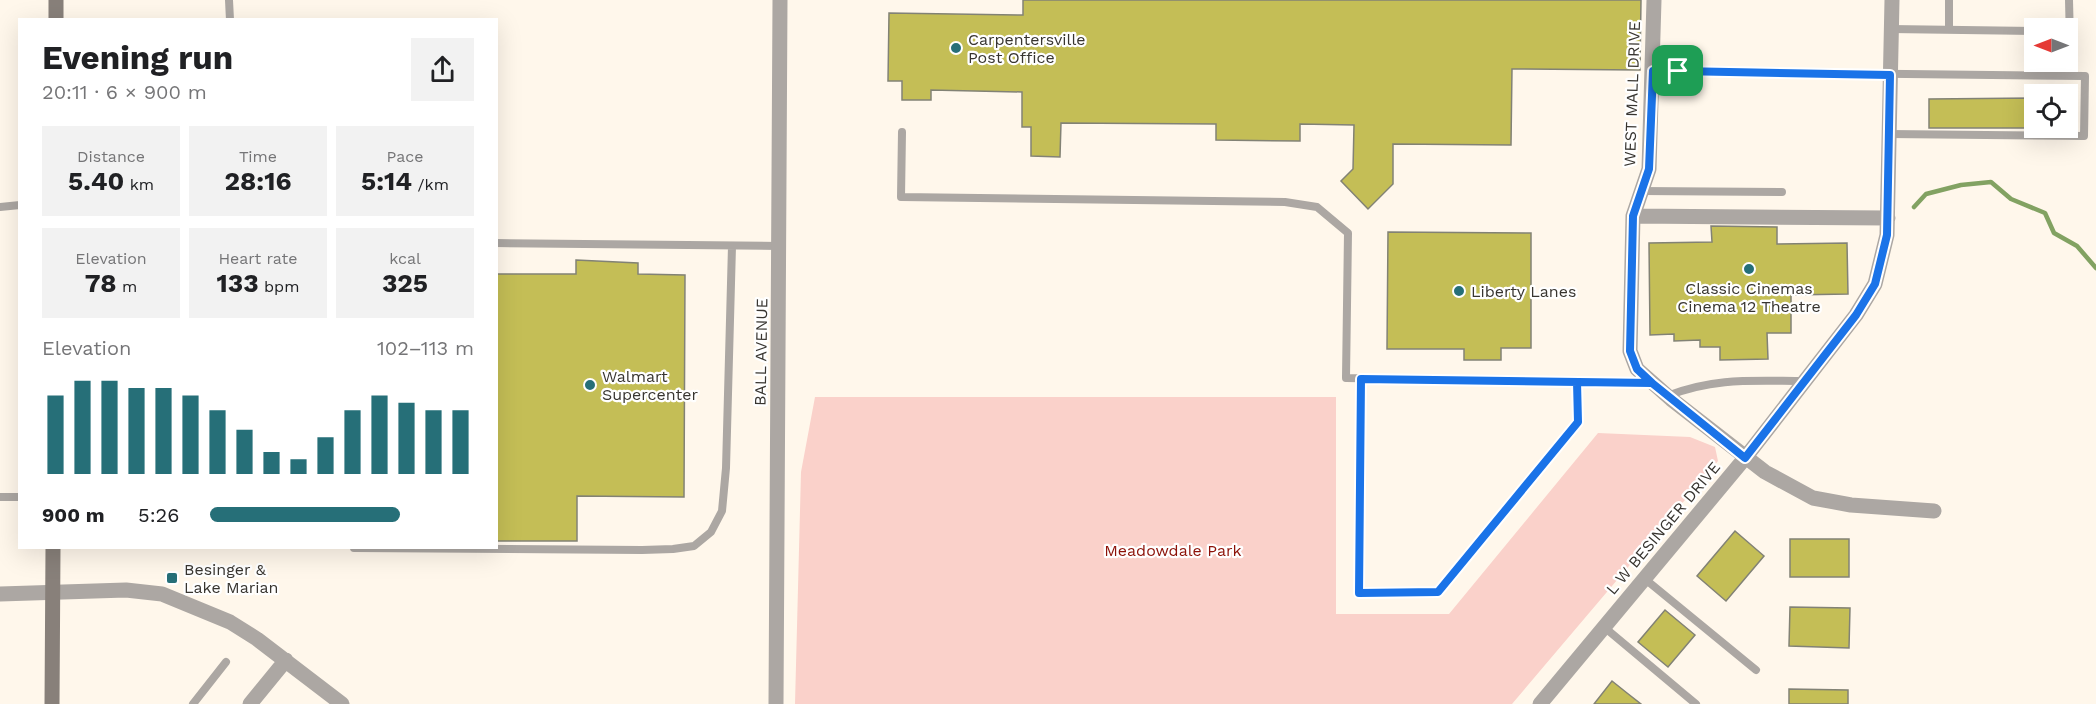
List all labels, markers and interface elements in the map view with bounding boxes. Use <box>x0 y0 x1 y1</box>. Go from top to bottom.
north arrow <box>2024 18 2078 72</box>
map controls <box>2024 18 2078 138</box>
street label: WEST MALL DRIVE <box>1620 21 1644 167</box>
place label: Carpentersville Post Office <box>968 30 1086 67</box>
text: Evening run <box>42 38 233 77</box>
button: share <box>411 38 474 101</box>
marker: Carpentersville Post Office <box>949 41 963 55</box>
pin <box>1652 45 1703 96</box>
icon: arrive <box>1661 54 1694 87</box>
text: 20:11 · 6 × 900 m <box>42 80 207 104</box>
button: locate <box>2024 84 2078 138</box>
text: Distance <box>77 147 145 166</box>
text: Time <box>239 147 277 166</box>
text: Pace <box>386 147 424 166</box>
text: 5.40 <box>68 166 124 196</box>
text: 28:16 <box>225 166 291 196</box>
text: 5:14 <box>361 166 412 196</box>
text: km <box>124 175 154 194</box>
text: /km <box>412 175 449 194</box>
text: Elevation <box>75 249 147 268</box>
text: Heart rate <box>218 249 298 268</box>
text: kcal <box>389 249 421 268</box>
marker: Classic Cinemas Cinema 12 Theatre <box>1742 262 1756 276</box>
text: 78 <box>85 268 116 298</box>
text: 133 <box>217 268 259 298</box>
text: 325 <box>382 268 428 298</box>
text: m <box>116 277 137 296</box>
text: bpm <box>259 277 299 296</box>
place label: Classic Cinemas Cinema 12 Theatre <box>1677 279 1821 316</box>
place label: Liberty Lanes <box>1471 282 1576 301</box>
marker: Liberty Lanes <box>1452 284 1466 298</box>
street label: BALL AVENUE <box>751 298 771 406</box>
text: Elevation <box>42 336 131 360</box>
text: 102–113 m <box>377 336 474 360</box>
place label: Walmart Supercenter <box>602 367 699 404</box>
marker: Walmart Supercenter <box>583 378 597 392</box>
street label: L W BESINGER DRIVE <box>1602 458 1724 598</box>
text: 900 m <box>42 503 105 527</box>
text: 5:26 <box>138 503 179 527</box>
park label: Meadowdale Park <box>1104 541 1242 560</box>
place label: Besinger & Lake Marian <box>184 560 278 597</box>
marker: Besinger & Lake Marian <box>165 571 179 585</box>

